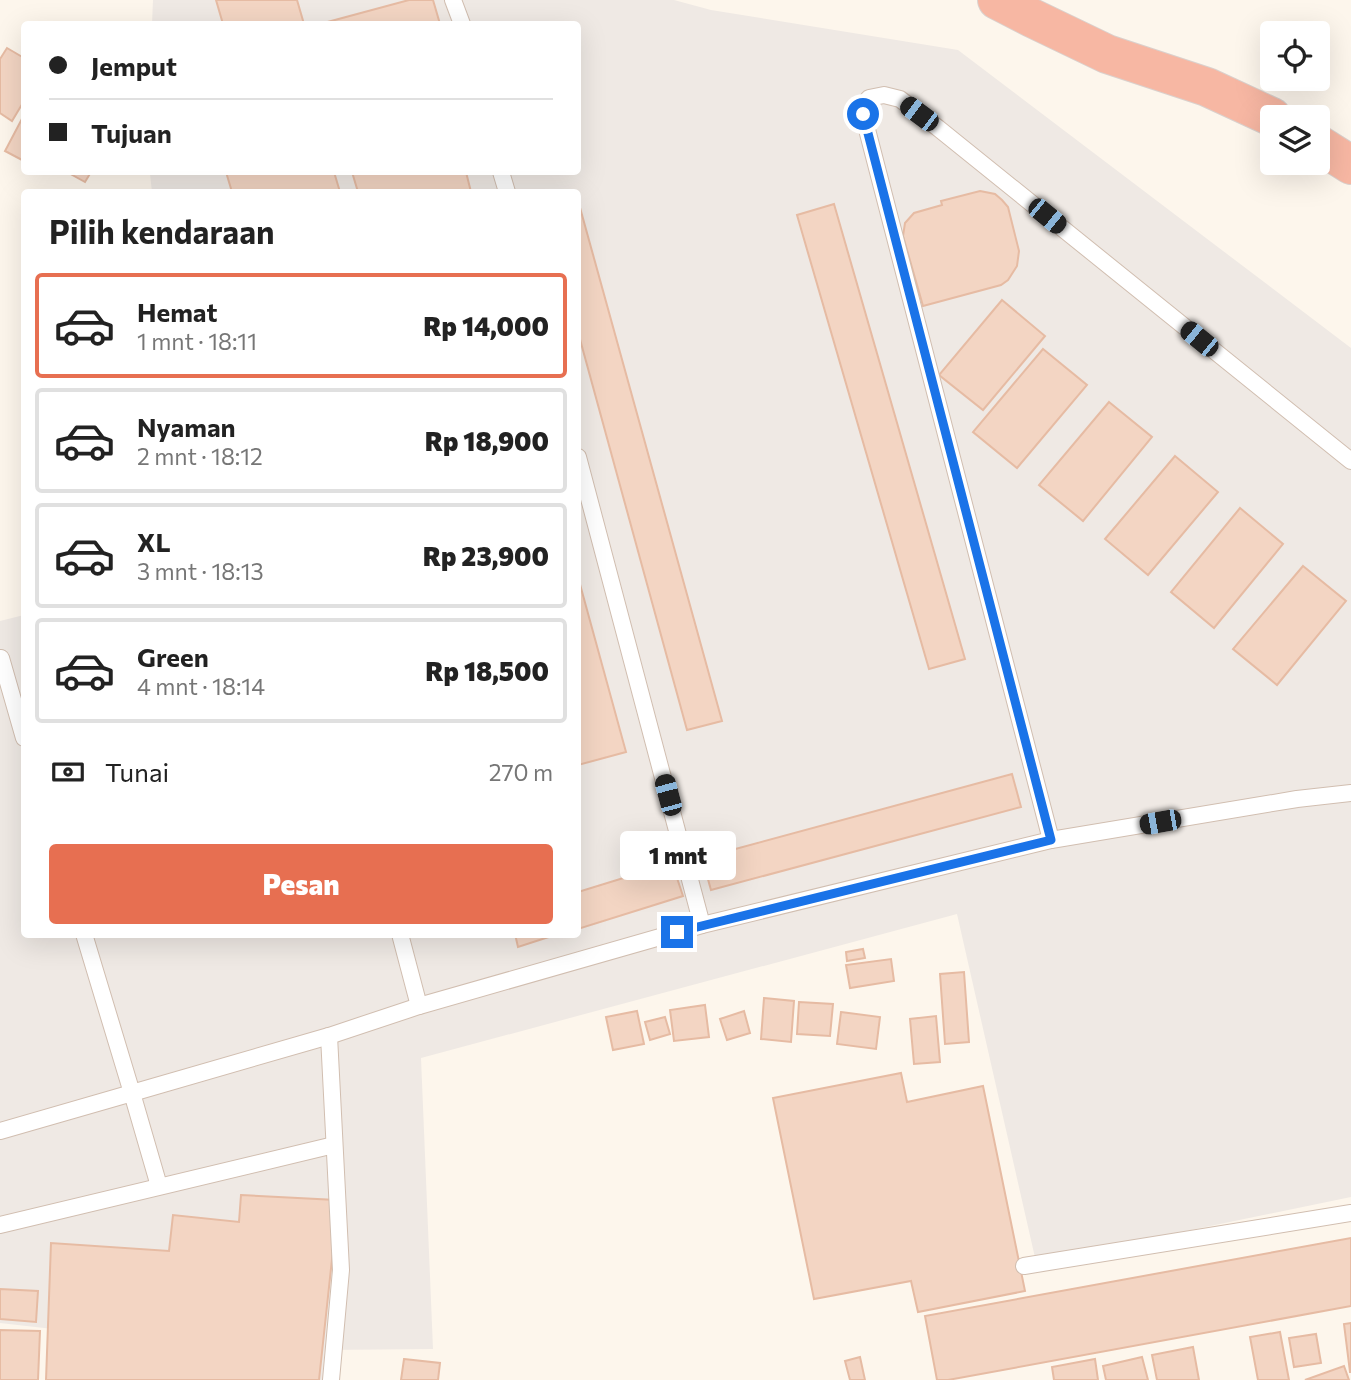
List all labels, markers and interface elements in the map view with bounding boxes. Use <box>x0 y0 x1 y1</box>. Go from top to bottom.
map controls <box>1260 21 1330 175</box>
button: locate <box>1260 21 1330 91</box>
text: Jemput <box>91 50 177 81</box>
car <box>896 93 943 135</box>
route start <box>847 98 879 130</box>
button: layers <box>1260 105 1330 175</box>
text: Tujuan <box>91 117 172 148</box>
car <box>1025 195 1070 237</box>
text: Pilih kendaraan <box>49 211 275 251</box>
icon: car <box>53 294 116 357</box>
text: Hemat <box>137 296 218 327</box>
text: Rp 14,000 <box>423 310 549 341</box>
car <box>1177 318 1222 360</box>
text: 1 mnt · 18:11 <box>137 327 257 355</box>
icon: car <box>53 409 116 472</box>
text: Nyaman <box>137 411 236 442</box>
text: Rp 18,900 <box>425 425 549 456</box>
text: 2 mnt · 18:12 <box>137 442 263 470</box>
icon: car <box>53 524 116 587</box>
text: XL <box>137 526 171 557</box>
text: Rp 23,900 <box>423 540 549 571</box>
text: 3 mnt · 18:13 <box>137 557 264 585</box>
icon: car <box>53 639 116 702</box>
text: Green <box>137 641 209 672</box>
text: Rp 18,500 <box>425 655 549 686</box>
text: 4 mnt · 18:14 <box>137 672 265 700</box>
icon: cash <box>49 753 87 791</box>
text: Tunai <box>105 756 169 787</box>
text: 270 m <box>489 758 553 786</box>
car <box>653 772 684 818</box>
car <box>1138 808 1183 836</box>
callout: 1 mnt <box>619 830 735 880</box>
text: 1 mnt <box>649 841 707 869</box>
button: Pesan <box>49 844 553 924</box>
route end <box>661 916 693 948</box>

